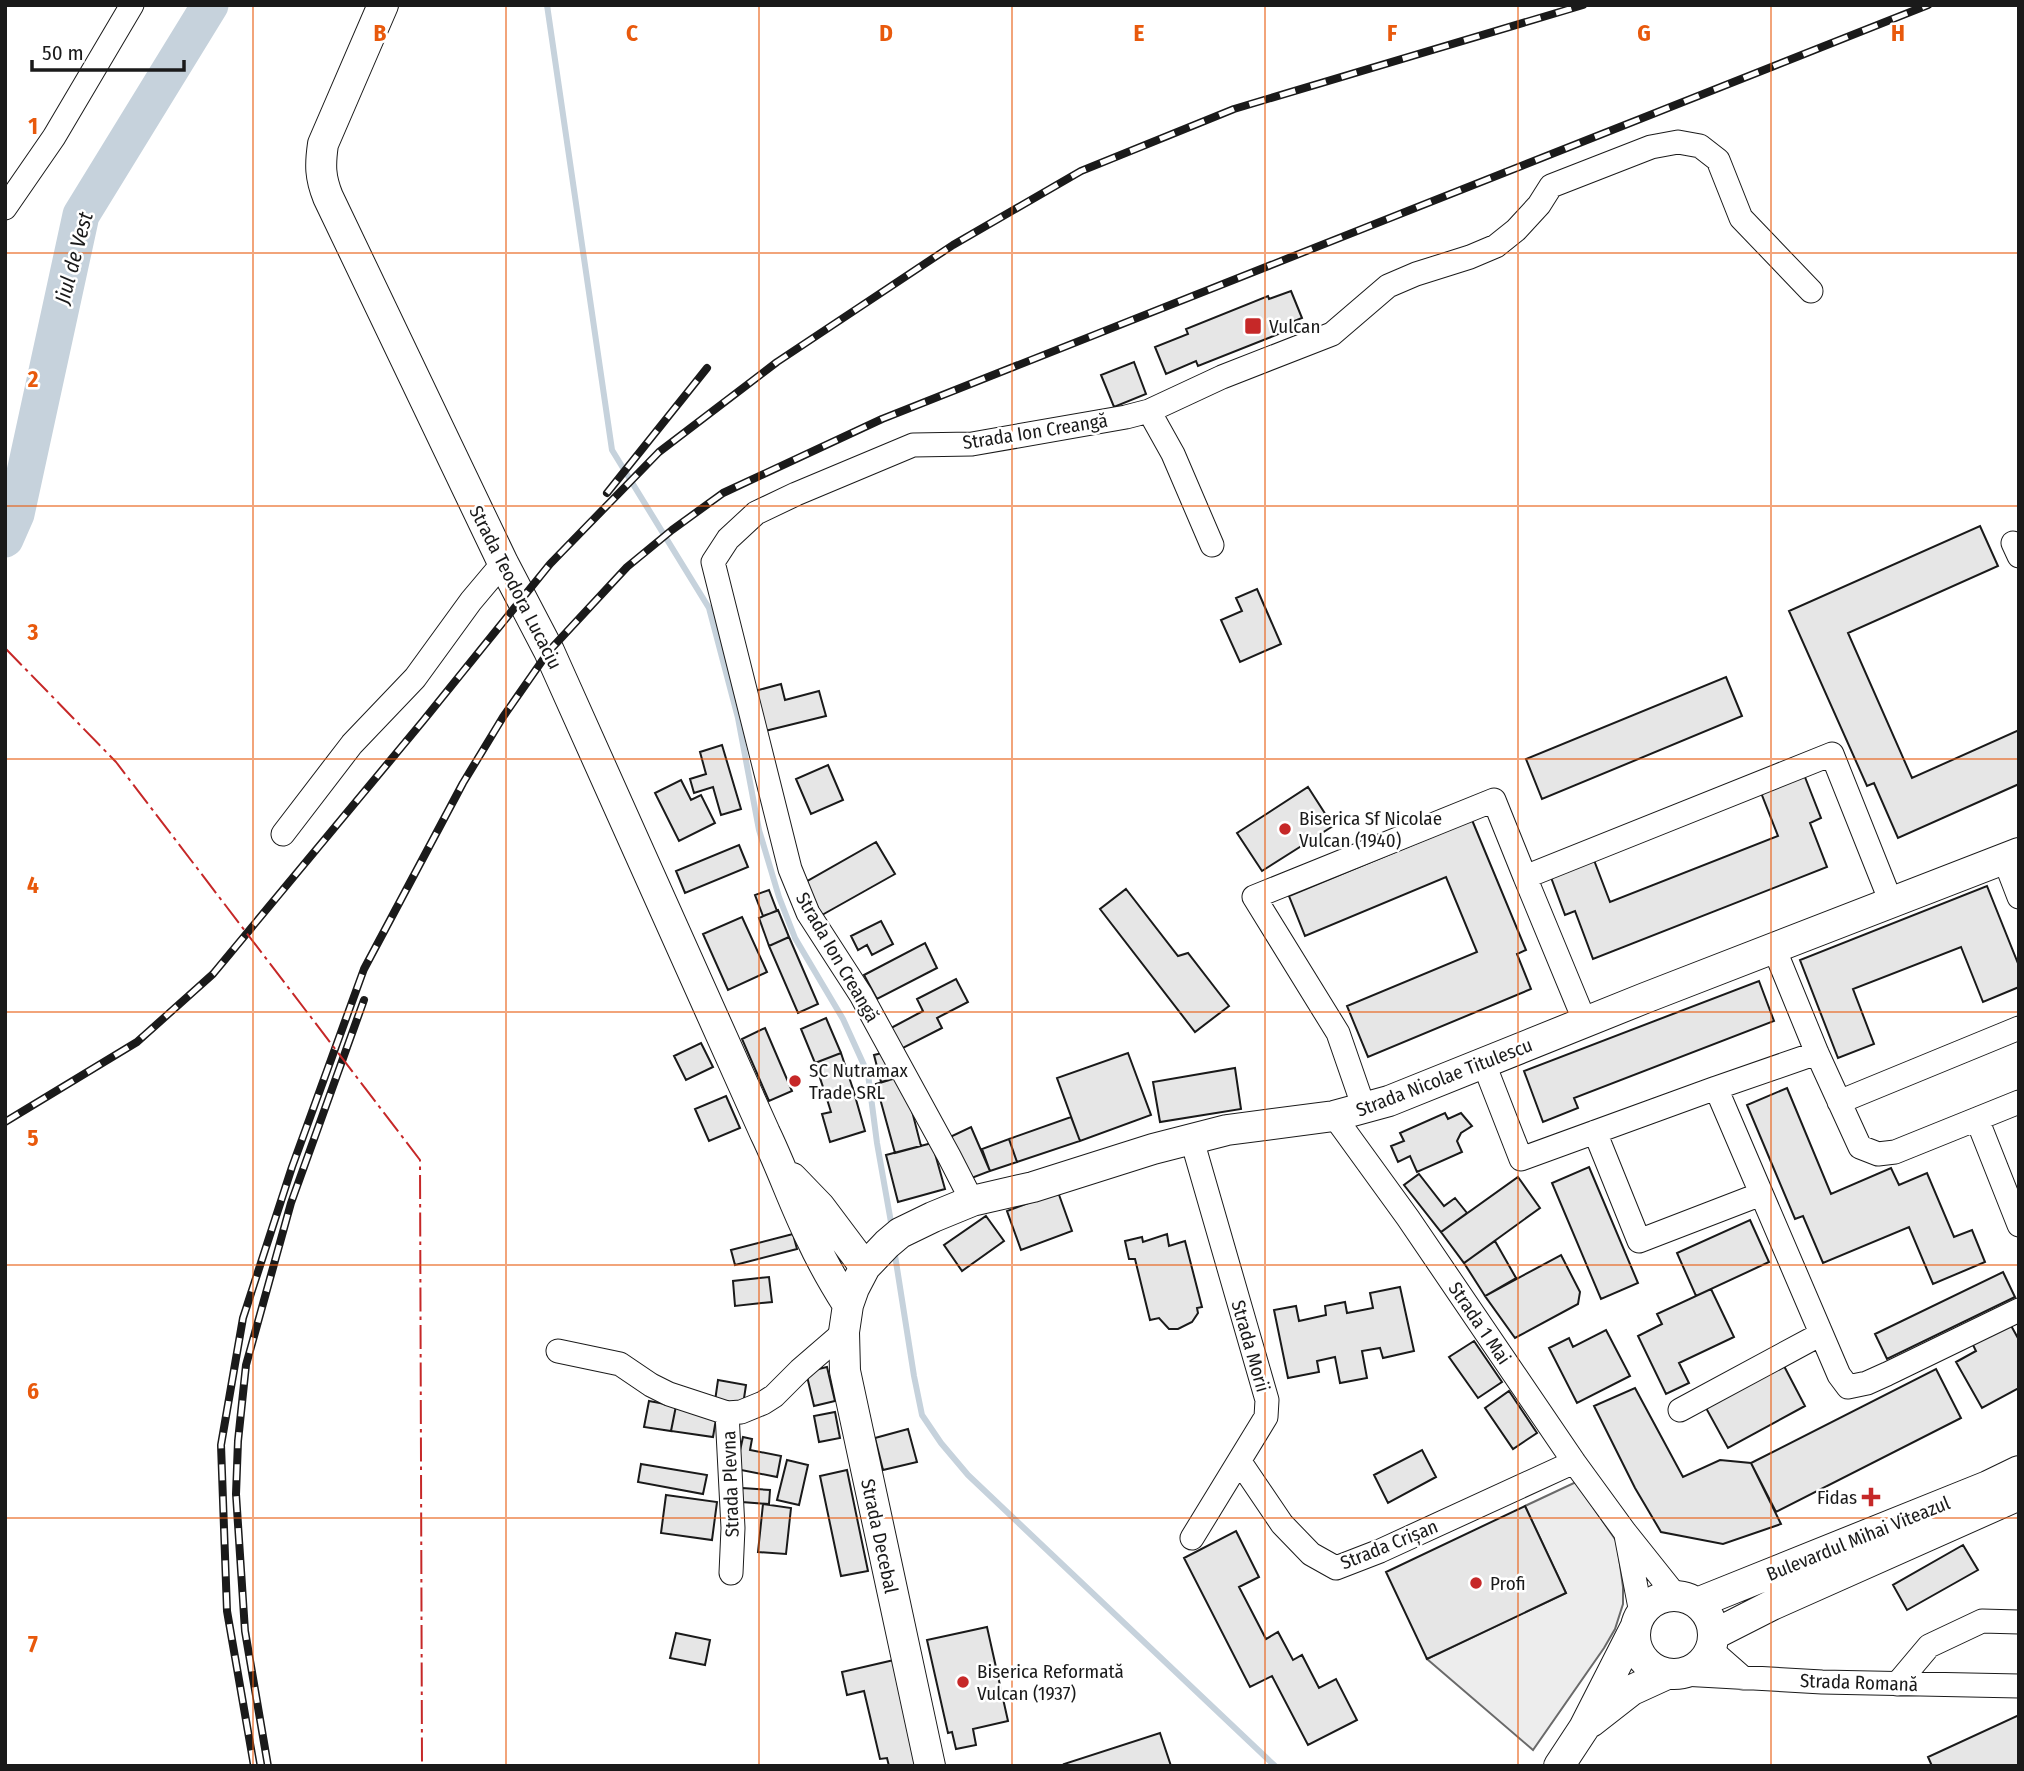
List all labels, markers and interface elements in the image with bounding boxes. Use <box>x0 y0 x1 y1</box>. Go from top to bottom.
text: B <box>374 19 387 47</box>
text: C <box>626 19 638 47</box>
text: D <box>879 19 893 47</box>
text: E <box>1134 19 1145 47</box>
text: F <box>1387 19 1397 47</box>
text: G <box>1637 19 1651 47</box>
text: H <box>1891 19 1905 47</box>
scale bar <box>32 28 184 72</box>
text: 50 m <box>42 40 84 66</box>
text: 1 <box>28 112 38 140</box>
water label: Jiul de Vest <box>49 209 99 308</box>
place label: Vulcan <box>1269 315 1320 338</box>
marker: Vulcan <box>1243 316 1263 336</box>
text: 2 <box>27 365 39 393</box>
street label: Strada Ion Creangă <box>961 409 1109 454</box>
street label: Strada Teodora Lucaciu <box>464 502 567 673</box>
text: 3 <box>27 618 39 646</box>
place label: Biserica Sf Nicolae Vulcan (1940) <box>1299 807 1442 852</box>
marker: Biserica Sf Nicolae Vulcan (1940) <box>1277 821 1293 837</box>
text: 4 <box>27 871 39 899</box>
street label: Strada Ion Creangă <box>791 888 884 1026</box>
street label: Strada Nicolae Titulescu <box>1353 1033 1536 1122</box>
place label: SC Nutramax Trade SRL <box>809 1059 908 1104</box>
marker: SC Nutramax Trade SRL <box>787 1073 803 1089</box>
text: 5 <box>27 1124 39 1152</box>
street label: Strada 1 Mai <box>1444 1278 1516 1369</box>
street label: Strada Morii <box>1226 1297 1275 1395</box>
text: 6 <box>27 1377 39 1405</box>
street label: Strada Plevna <box>717 1430 744 1538</box>
street label: Strada Decebal <box>856 1477 903 1596</box>
place label: Fidas <box>1817 1486 1857 1509</box>
marker: Fidas <box>1863 1489 1879 1505</box>
street label: Bulevardul Mihai Viteazul <box>1763 1491 1953 1586</box>
street label: Strada Crișan <box>1337 1514 1441 1574</box>
place label: Profi <box>1490 1572 1526 1595</box>
marker: Profi <box>1468 1575 1484 1591</box>
text: 7 <box>28 1630 38 1658</box>
place label: Biserica Reformată Vulcan (1937) <box>977 1660 1124 1705</box>
street label: Strada Romană <box>1799 1669 1918 1696</box>
marker: Biserica Reformată Vulcan (1937) <box>955 1674 971 1690</box>

